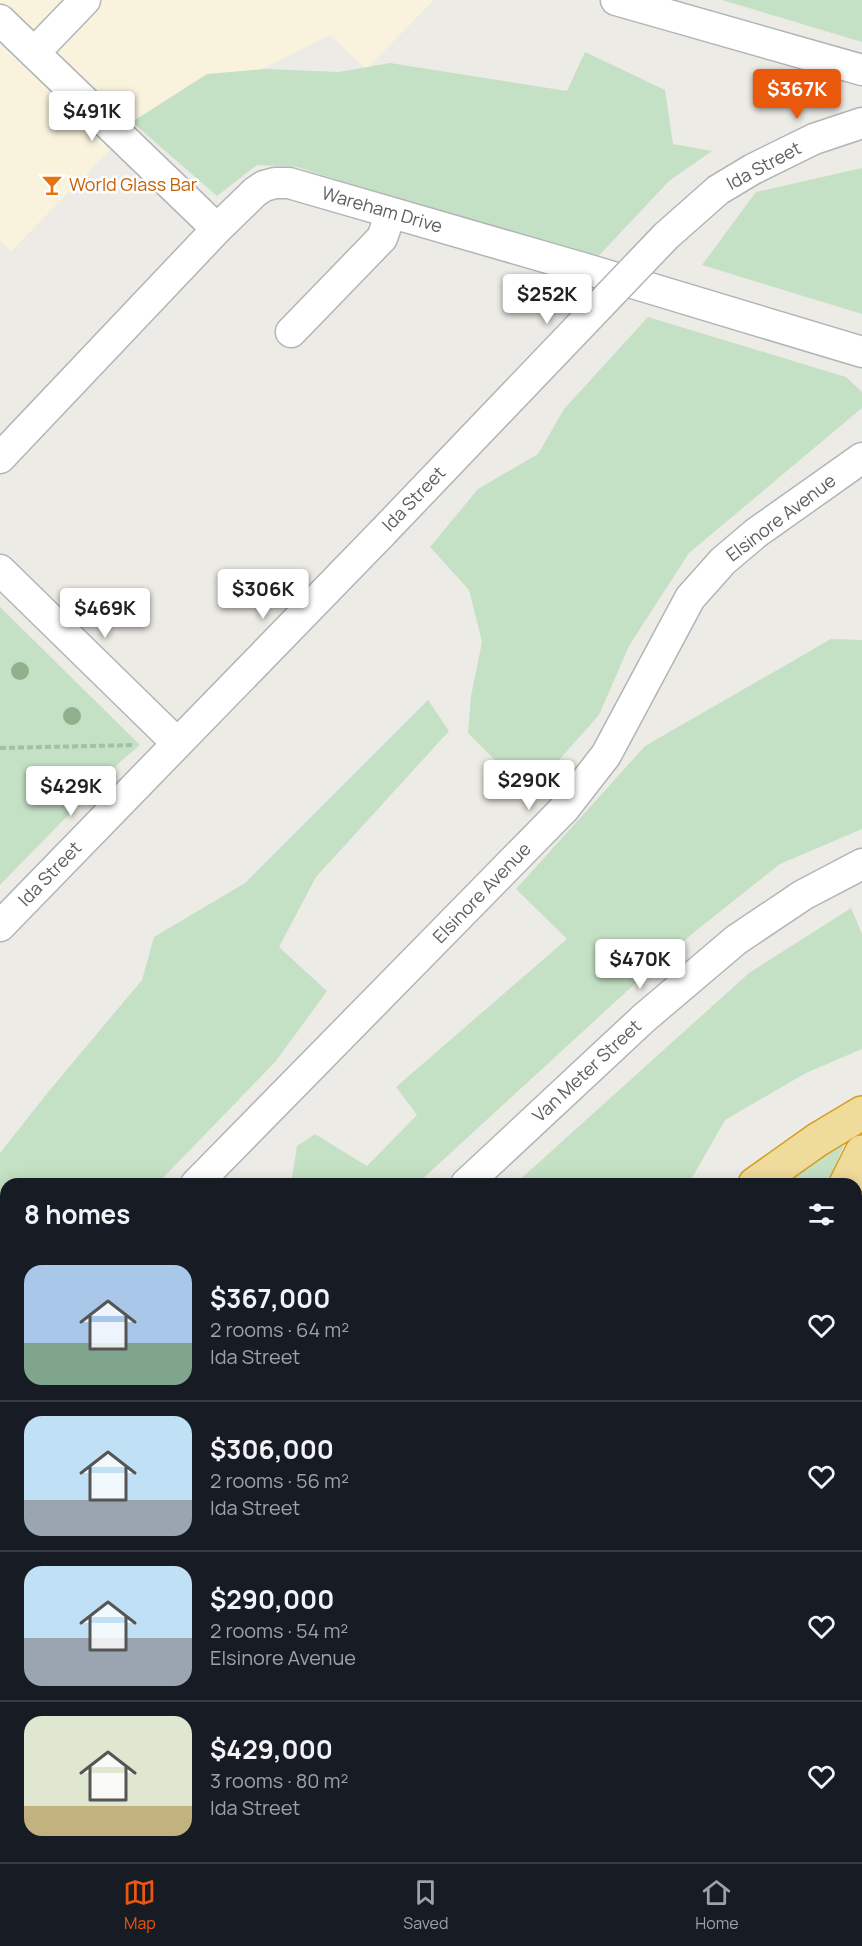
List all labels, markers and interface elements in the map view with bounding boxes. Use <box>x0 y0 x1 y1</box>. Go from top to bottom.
pin: $367K <box>755 69 839 120</box>
text: $367K <box>767 75 827 102</box>
pin: $491K <box>50 91 134 142</box>
text: $491K <box>63 97 121 124</box>
street label: Ida Street <box>722 135 805 195</box>
place label: World Glass Bar <box>69 172 198 196</box>
bar icon: World Glass Bar <box>40 173 64 197</box>
street label: Wareham Drive <box>319 180 445 238</box>
pin: $252K <box>505 274 589 325</box>
text: $252K <box>517 280 577 307</box>
street label: Ida Street <box>376 461 450 536</box>
street label: Elsinore Avenue <box>721 468 840 566</box>
pin: $306K <box>221 569 305 620</box>
text: $306K <box>232 575 294 602</box>
pin: $469K <box>63 588 147 639</box>
text: $469K <box>74 594 136 621</box>
pin: $290K <box>487 760 571 811</box>
pin: $429K <box>29 766 113 817</box>
text: $290K <box>498 766 561 793</box>
text: $429K <box>40 772 102 799</box>
street label: Ida Street <box>12 836 86 911</box>
street label: Elsinore Avenue <box>427 837 536 948</box>
pin: $470K <box>598 939 682 990</box>
text: $470K <box>609 945 671 972</box>
street label: Van Meter Street <box>527 1014 646 1127</box>
text: 8 homes <box>24 1196 130 1232</box>
icon: filters <box>805 1198 838 1231</box>
text: $367,000 <box>210 1280 330 1316</box>
icon: home <box>72 1289 144 1361</box>
icon: heart <box>805 1309 838 1342</box>
text: 2 rooms · 64 m² <box>210 1316 349 1343</box>
text: Ida Street <box>210 1343 300 1370</box>
text: $306,000 <box>210 1431 334 1467</box>
icon: home <box>72 1440 144 1512</box>
icon: heart <box>805 1460 838 1493</box>
text: 2 rooms · 56 m² <box>210 1467 349 1494</box>
text: Ida Street <box>210 1494 300 1521</box>
text: $290,000 <box>210 1581 334 1617</box>
icon: home <box>72 1590 144 1662</box>
icon: heart <box>805 1610 838 1643</box>
text: 2 rooms · 54 m² <box>210 1617 348 1644</box>
text: Elsinore Avenue <box>210 1644 356 1671</box>
text: $429,000 <box>210 1731 333 1767</box>
icon: home <box>72 1740 144 1812</box>
icon: heart <box>805 1760 838 1793</box>
text: 3 rooms · 80 m² <box>210 1767 349 1794</box>
text: Ida Street <box>210 1794 300 1821</box>
tab: Map <box>123 1876 156 1934</box>
tab: Saved <box>403 1876 448 1934</box>
tab: Home <box>695 1876 739 1934</box>

